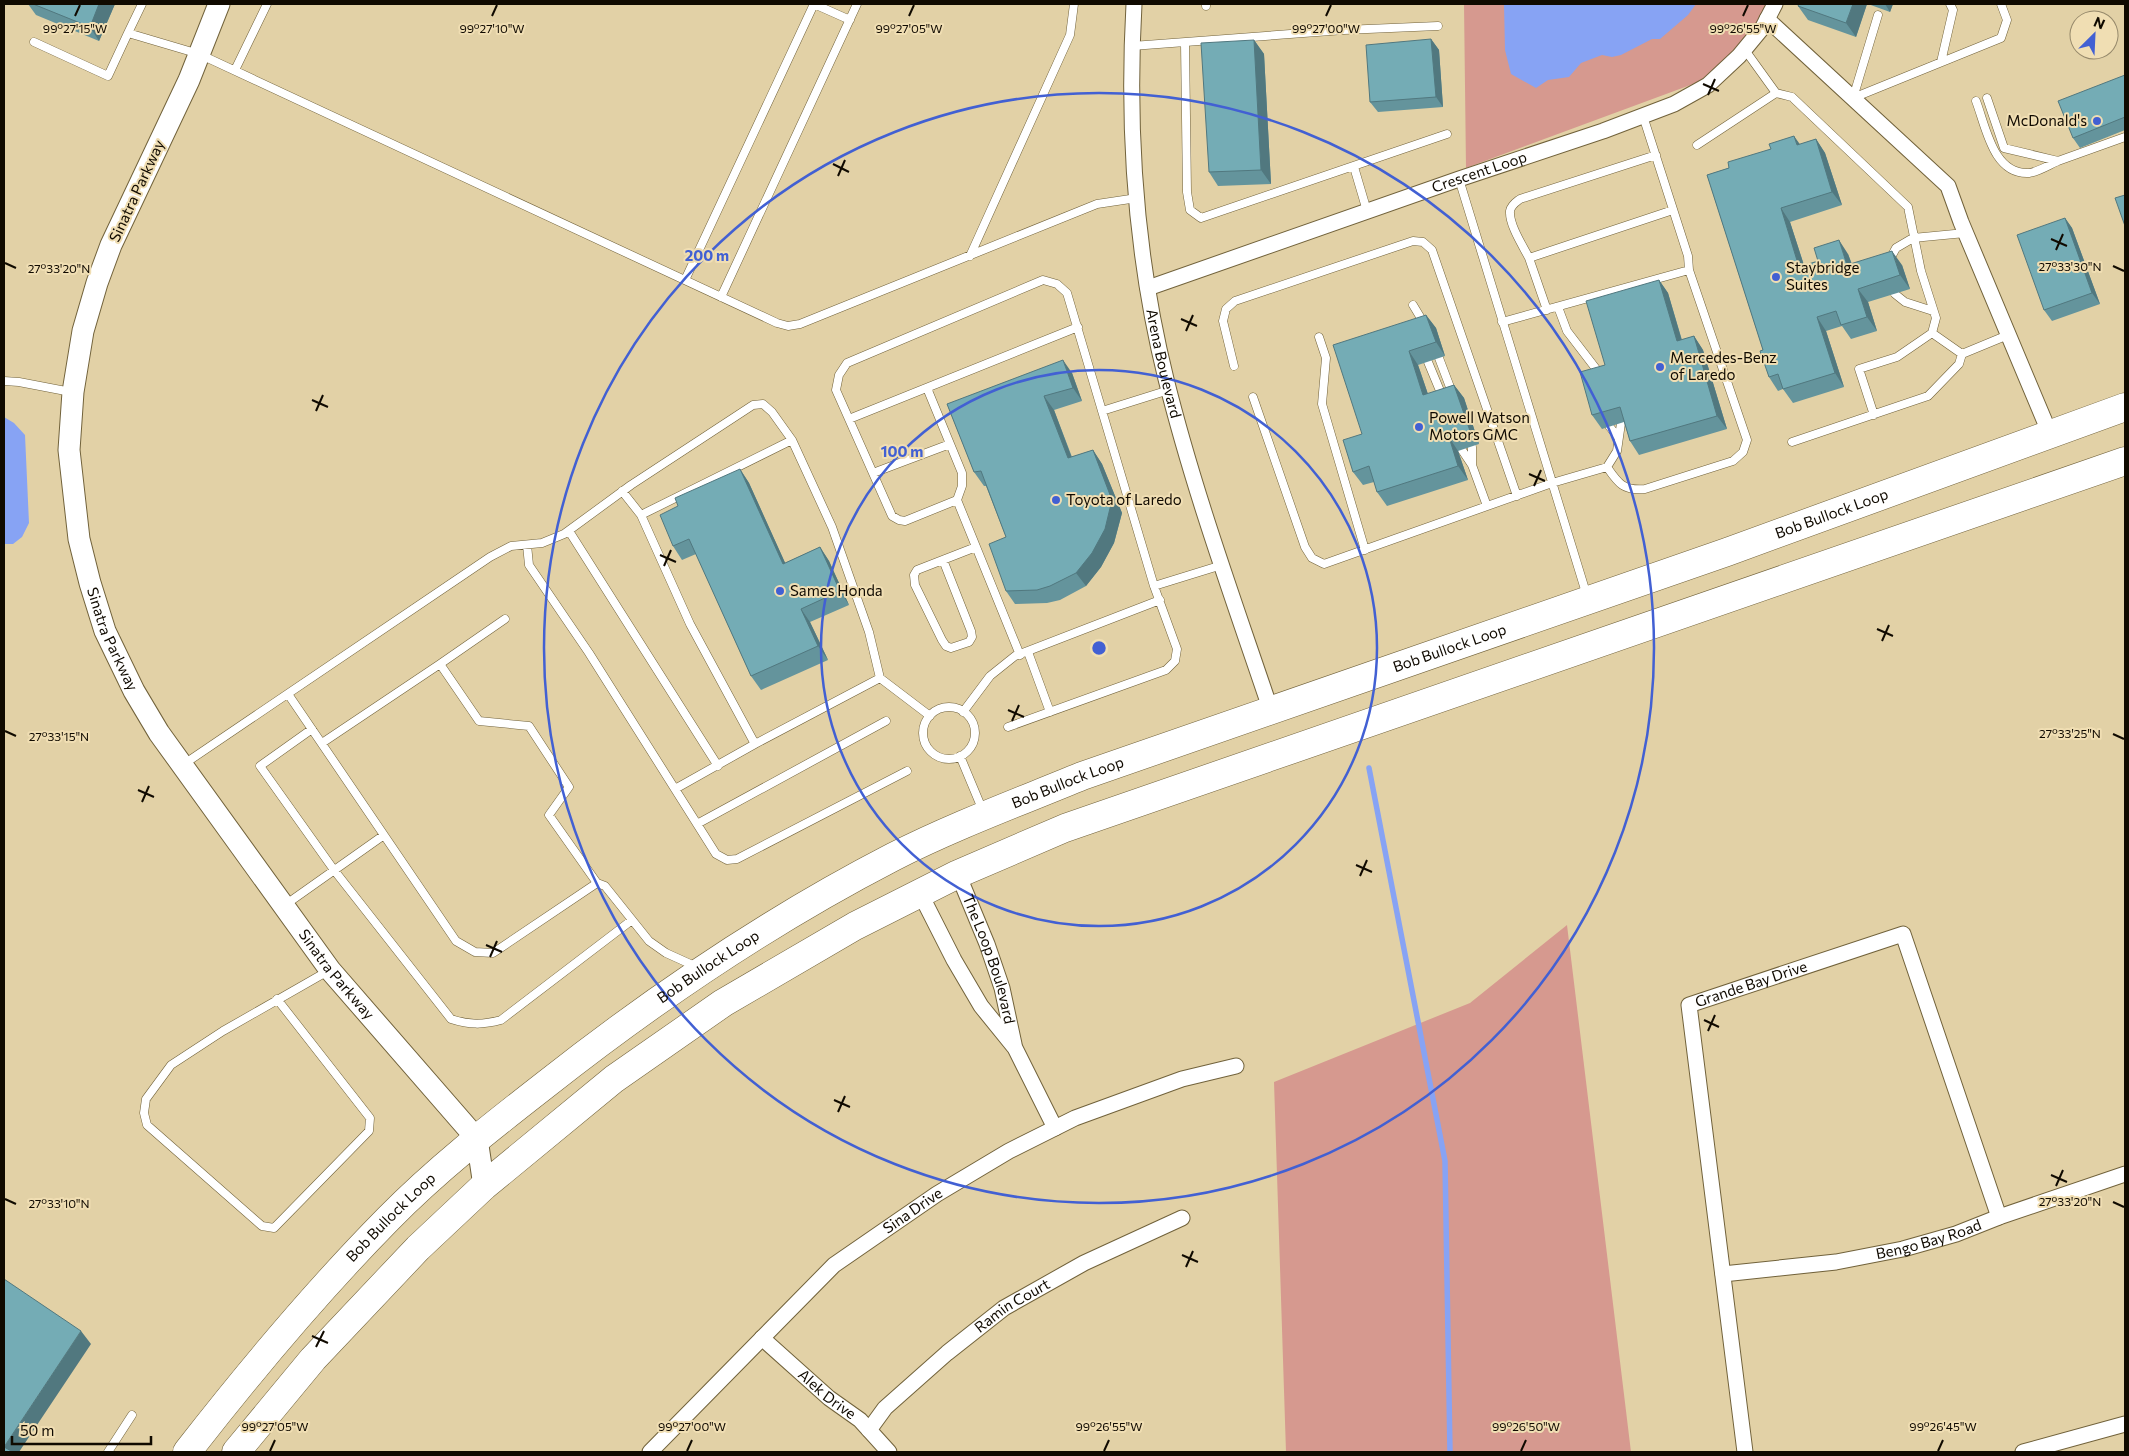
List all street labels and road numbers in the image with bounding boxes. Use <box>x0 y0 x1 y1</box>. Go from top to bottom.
street label: Sinatra Parkway <box>105 136 168 244</box>
street label: Crescent Loop <box>1429 147 1529 196</box>
street label: Arena Boulevard <box>1143 307 1186 420</box>
street label: Bob Bullock Loop <box>1772 484 1890 542</box>
street label: Sinatra Parkway <box>84 585 143 694</box>
street label: Bob Bullock Loop <box>1390 619 1509 675</box>
street label: Bob Bullock Loop <box>1009 752 1126 812</box>
street label: The Loop Boulevard <box>959 892 1019 1025</box>
street label: Sinatra Parkway <box>295 925 379 1023</box>
street label: Bob Bullock Loop <box>653 926 762 1007</box>
street label: Grande Bay Drive <box>1692 956 1809 1010</box>
street label: Bob Bullock Loop <box>342 1168 439 1265</box>
street label: Sina Drive <box>879 1183 945 1237</box>
street label: Bengo Bay Road <box>1874 1215 1984 1262</box>
street label: Ramin Court <box>971 1274 1053 1336</box>
street label: Alek Drive <box>795 1365 860 1422</box>

